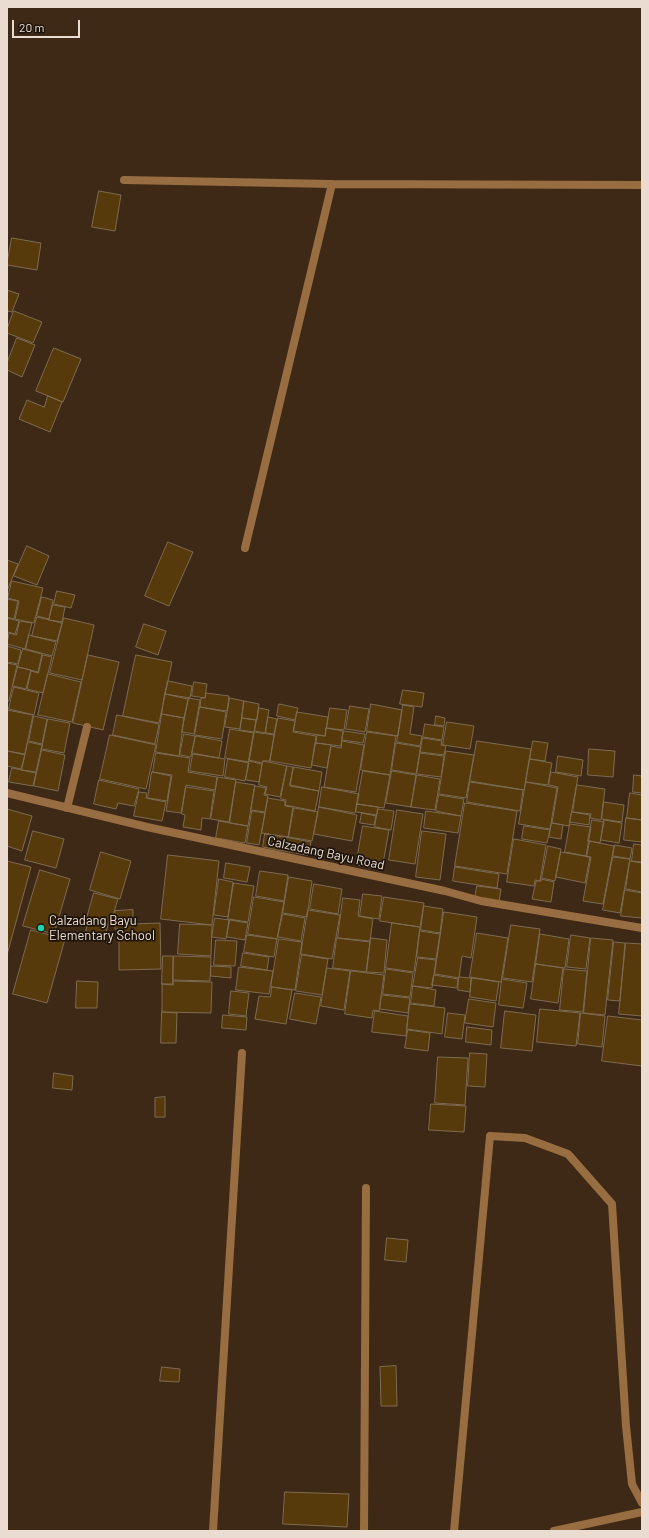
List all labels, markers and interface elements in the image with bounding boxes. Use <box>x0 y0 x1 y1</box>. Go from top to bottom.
scale bar <box>14 12 82 38</box>
text: 20 m <box>19 20 45 34</box>
street label: Calzadang Bayu Road <box>266 833 386 873</box>
place label: Calzadang Bayu Elementary School <box>49 913 155 944</box>
marker: Calzadang Bayu Elementary School <box>36 923 46 933</box>

